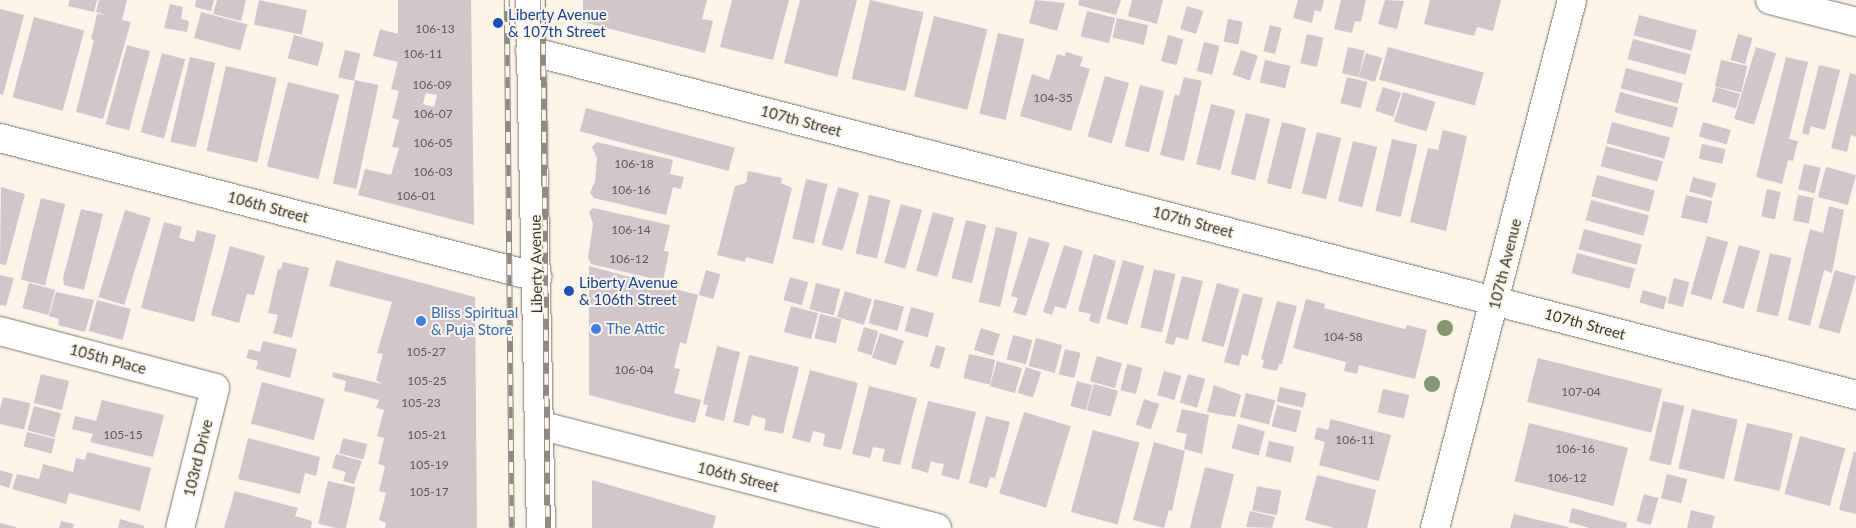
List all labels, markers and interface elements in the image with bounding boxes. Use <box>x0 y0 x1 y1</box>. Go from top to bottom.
place label: Liberty Avenue & 107th Street <box>508 5 608 40</box>
marker: Liberty Avenue & 107th Street <box>492 17 504 29</box>
house number: 106-13 <box>415 22 455 36</box>
house number: 106-11 <box>403 47 443 61</box>
house number: 106-09 <box>412 78 452 92</box>
house number: 104-35 <box>1033 91 1073 105</box>
street label: 107th Street <box>758 102 844 140</box>
house number: 106-07 <box>413 107 453 121</box>
house number: 106-05 <box>413 136 453 150</box>
house number: 106-18 <box>614 157 654 171</box>
house number: 106-03 <box>413 165 453 179</box>
house number: 106-16 <box>611 183 651 197</box>
street label: 106th Street <box>225 188 311 226</box>
house number: 106-01 <box>396 189 436 203</box>
street label: 107th Street <box>1150 203 1236 241</box>
street label: Liberty Avenue <box>526 214 546 314</box>
street label: 107th Avenue <box>1485 217 1525 311</box>
house number: 106-14 <box>611 223 651 237</box>
house number: 106-12 <box>609 252 649 266</box>
place label: Liberty Avenue & 106th Street <box>579 273 679 308</box>
marker: Liberty Avenue & 106th Street <box>563 285 575 297</box>
place label: Bliss Spiritual & Puja Store <box>431 303 518 338</box>
street label: 107th Street <box>1542 305 1628 343</box>
marker: Bliss Spiritual & Puja Store <box>415 315 427 327</box>
place label: The Attic <box>606 320 666 338</box>
marker: The Attic <box>590 323 602 335</box>
house number: 104-58 <box>1323 330 1363 344</box>
street label: 105th Place <box>68 340 148 378</box>
house number: 105-27 <box>406 345 446 359</box>
house number: 106-04 <box>614 363 654 377</box>
house number: 105-25 <box>407 374 447 388</box>
house number: 107-04 <box>1561 385 1601 399</box>
house number: 105-23 <box>401 396 441 410</box>
street label: 103rd Drive <box>180 417 216 499</box>
house number: 105-15 <box>103 428 143 442</box>
house number: 105-21 <box>407 428 447 442</box>
house number: 106-11 <box>1335 433 1375 447</box>
house number: 106-16 <box>1555 442 1595 456</box>
house number: 105-19 <box>409 458 449 472</box>
street label: 106th Street <box>695 458 781 496</box>
house number: 106-12 <box>1547 471 1587 485</box>
house number: 105-17 <box>409 485 449 499</box>

